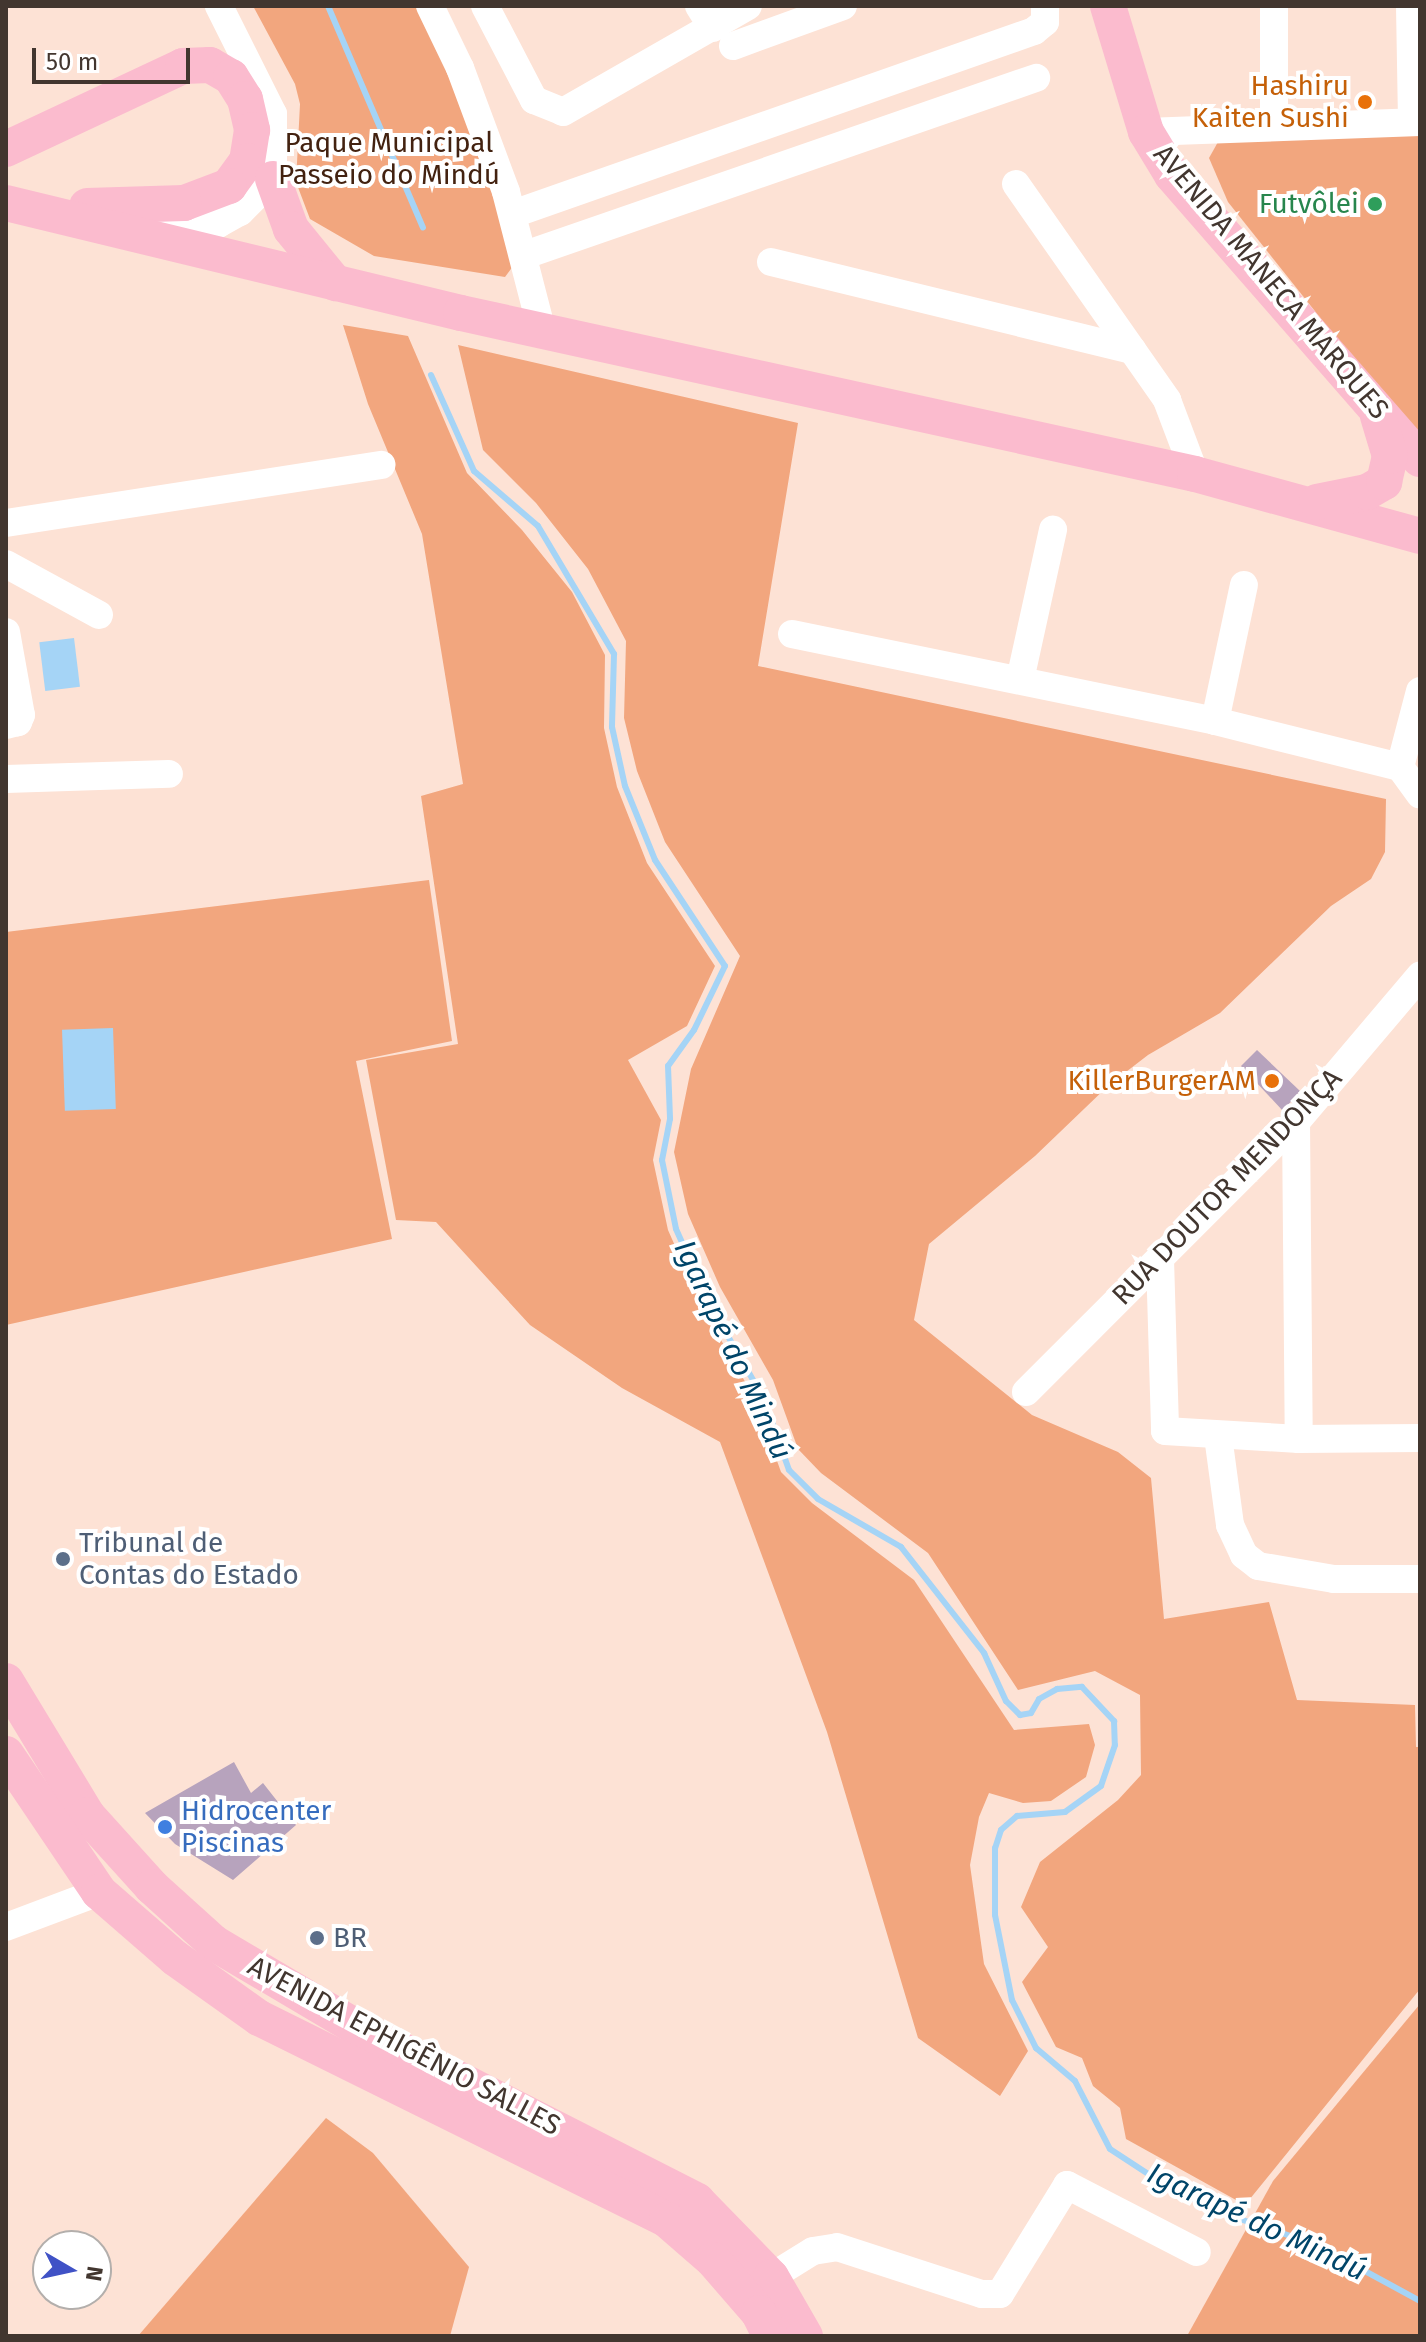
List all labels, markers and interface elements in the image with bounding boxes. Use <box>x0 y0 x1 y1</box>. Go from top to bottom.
scale bar <box>36 32 194 82</box>
text: 50 m <box>46 48 98 76</box>
place label: Hashiru Kaiten Sushi <box>1192 69 1349 135</box>
marker: Hashiru Kaiten Sushi <box>1356 93 1374 111</box>
park label: Paque Municipal Passeio do Mindú <box>278 126 500 192</box>
street label: AVENIDA MANECA MARQUES <box>1146 138 1396 426</box>
place label: Futvôlei <box>1259 187 1359 221</box>
marker: Futvôlei <box>1366 195 1384 213</box>
street label: RUA DOUTOR MENDONÇA <box>1105 1062 1349 1312</box>
place label: KillerBurgerAM <box>1068 1064 1256 1098</box>
marker: KillerBurgerAM <box>1263 1072 1281 1090</box>
water label: Igarapé do Mindú <box>666 1235 800 1465</box>
place label: Tribunal de Contas do Estado <box>79 1526 299 1592</box>
marker: Tribunal de Contas do Estado <box>54 1550 72 1568</box>
place label: Hidrocenter Piscinas <box>181 1794 331 1860</box>
marker: Hidrocenter Piscinas <box>156 1818 174 1836</box>
place label: BR <box>333 1921 367 1955</box>
marker: BR <box>308 1929 326 1947</box>
street label: AVENIDA EPHIGÊNIO SALLES <box>242 1949 566 2143</box>
water label: Igarapé do Mindú <box>1142 2155 1372 2289</box>
north arrow <box>32 2230 112 2310</box>
text: N <box>80 2264 109 2283</box>

